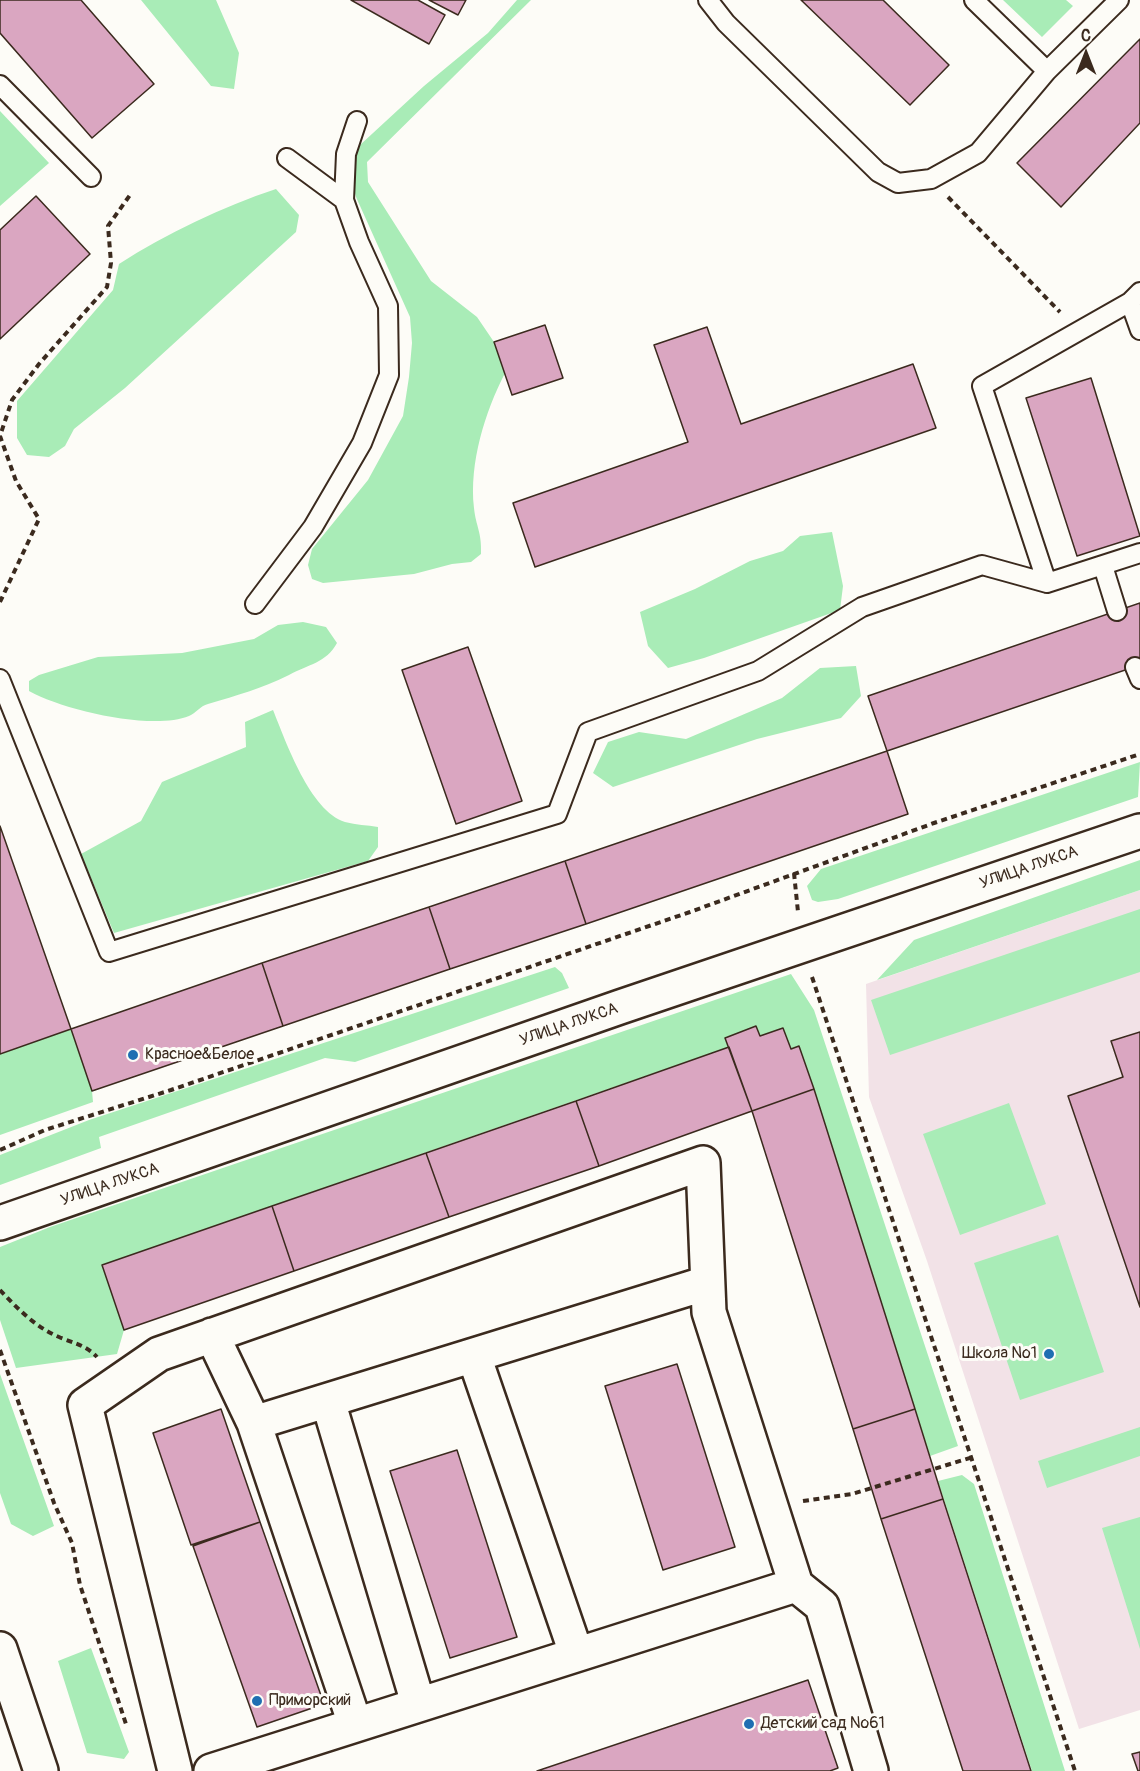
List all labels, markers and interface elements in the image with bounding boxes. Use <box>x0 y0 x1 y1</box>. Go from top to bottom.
north arrow <box>1056 24 1116 84</box>
text: С <box>1081 26 1091 46</box>
street label: УЛИЦА ЛУКСА <box>977 842 1081 894</box>
street label: УЛИЦА ЛУКСА <box>517 999 621 1051</box>
place label: Красное&Белое <box>145 1045 254 1065</box>
marker: Красное&Белое <box>126 1048 140 1062</box>
street label: УЛИЦА ЛУКСА <box>58 1159 162 1211</box>
place label: Школа №1 <box>962 1344 1037 1364</box>
marker: Школа №1 <box>1042 1347 1056 1361</box>
place label: Приморский <box>269 1691 351 1711</box>
marker: Приморский <box>250 1694 264 1708</box>
place label: Детский сад №61 <box>761 1714 885 1734</box>
marker: Детский сад №61 <box>742 1717 756 1731</box>

